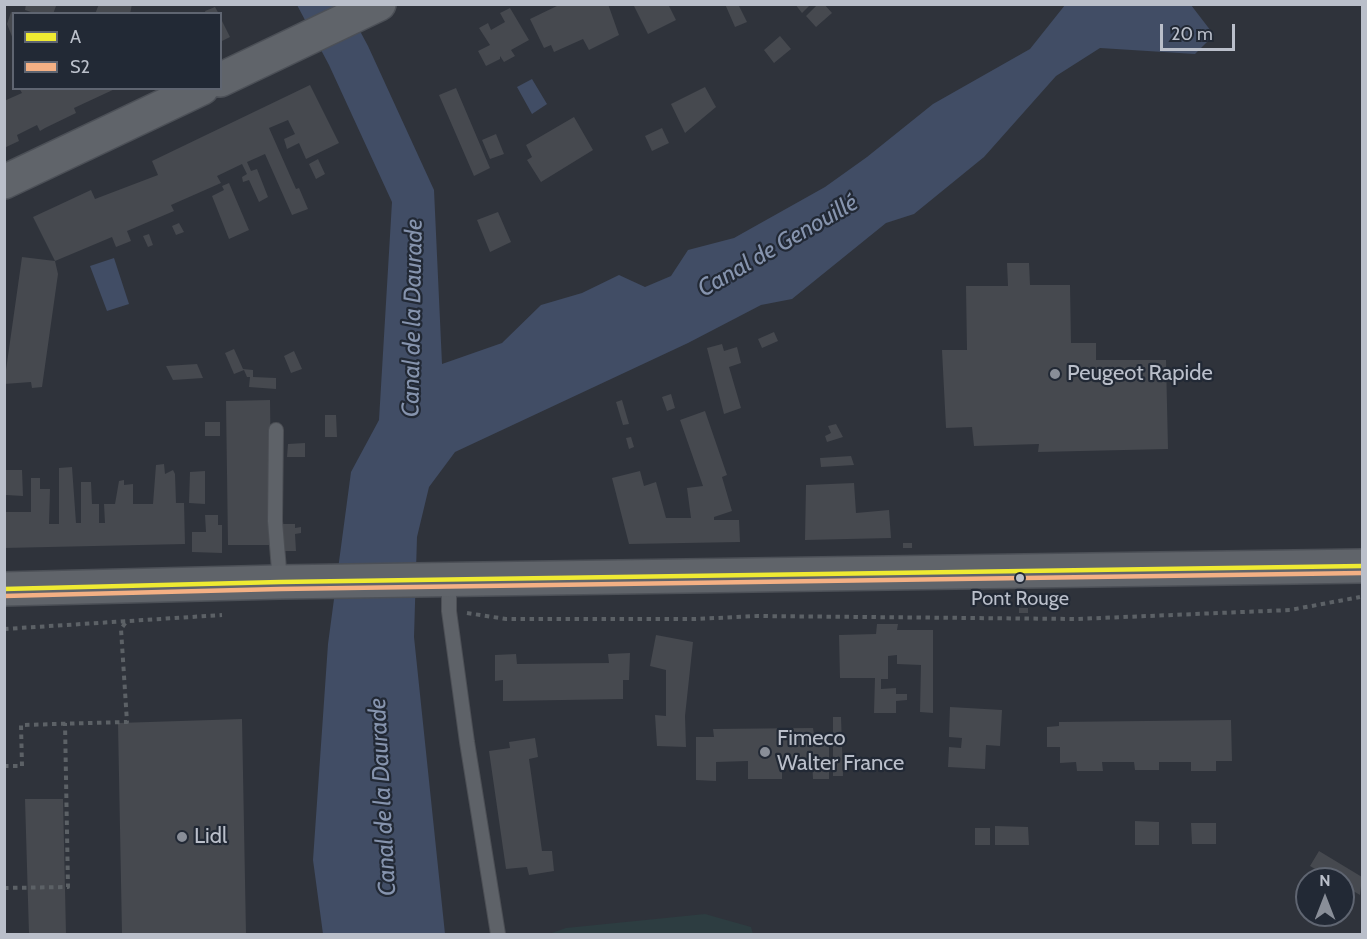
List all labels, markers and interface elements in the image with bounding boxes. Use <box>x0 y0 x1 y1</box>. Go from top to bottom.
legend <box>12 12 222 90</box>
scale bar <box>1163 12 1238 50</box>
text: 20 m <box>1171 23 1213 45</box>
text: A <box>70 26 81 48</box>
text: S2 <box>70 56 90 78</box>
water label: Canal de Genouillé <box>693 188 863 304</box>
water label: Canal de la Daurade <box>397 219 429 417</box>
place label: Peugeot Rapide <box>1067 361 1213 387</box>
marker: Peugeot Rapide <box>1048 367 1062 381</box>
marker: Pont Rouge <box>1014 572 1026 584</box>
place label: Pont Rouge <box>971 587 1069 611</box>
water label: Canal de la Daurade <box>363 697 403 897</box>
place label: Fimeco Walter France <box>777 726 904 778</box>
marker: Fimeco Walter France <box>758 745 772 759</box>
place label: Lidl <box>194 824 227 850</box>
marker: Lidl <box>175 830 189 844</box>
north arrow <box>1295 867 1355 927</box>
text: N <box>1319 871 1331 890</box>

